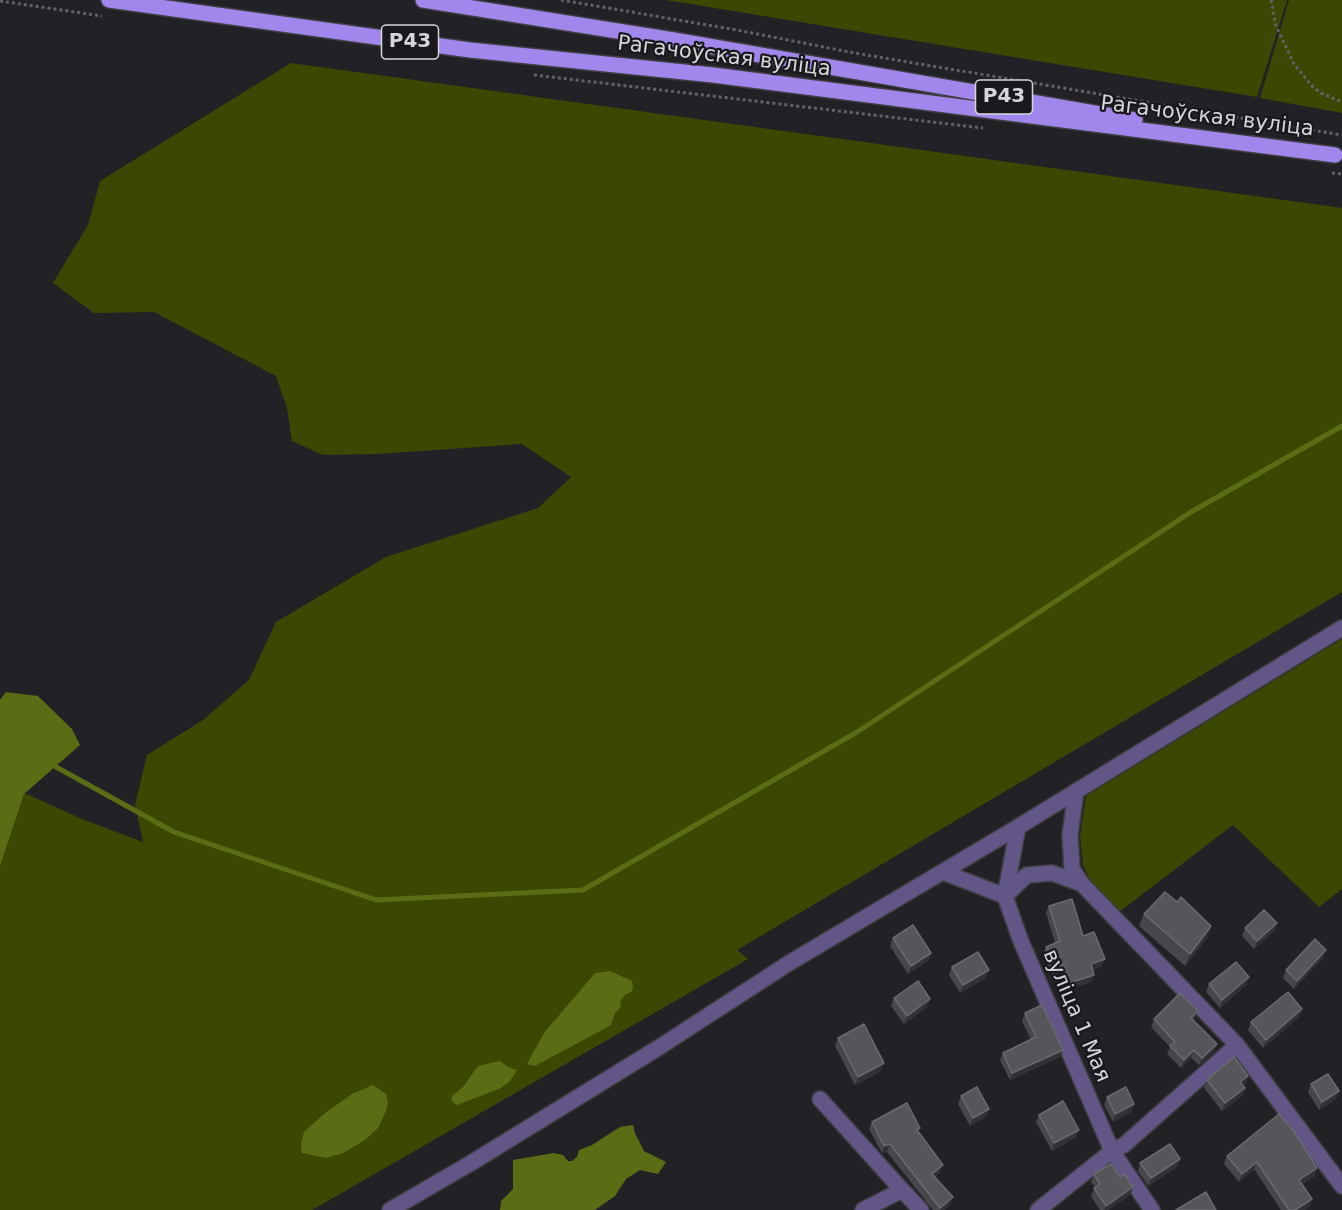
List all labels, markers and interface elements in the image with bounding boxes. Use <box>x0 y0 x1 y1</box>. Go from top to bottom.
road number: Р43 <box>382 25 438 59</box>
street label: Рагачоўская вуліца <box>616 31 832 83</box>
road number: Р43 <box>976 80 1032 114</box>
street label: Рагачоўская вуліца <box>1099 91 1315 143</box>
street label: вуліца 1 Мая <box>1037 946 1115 1086</box>

